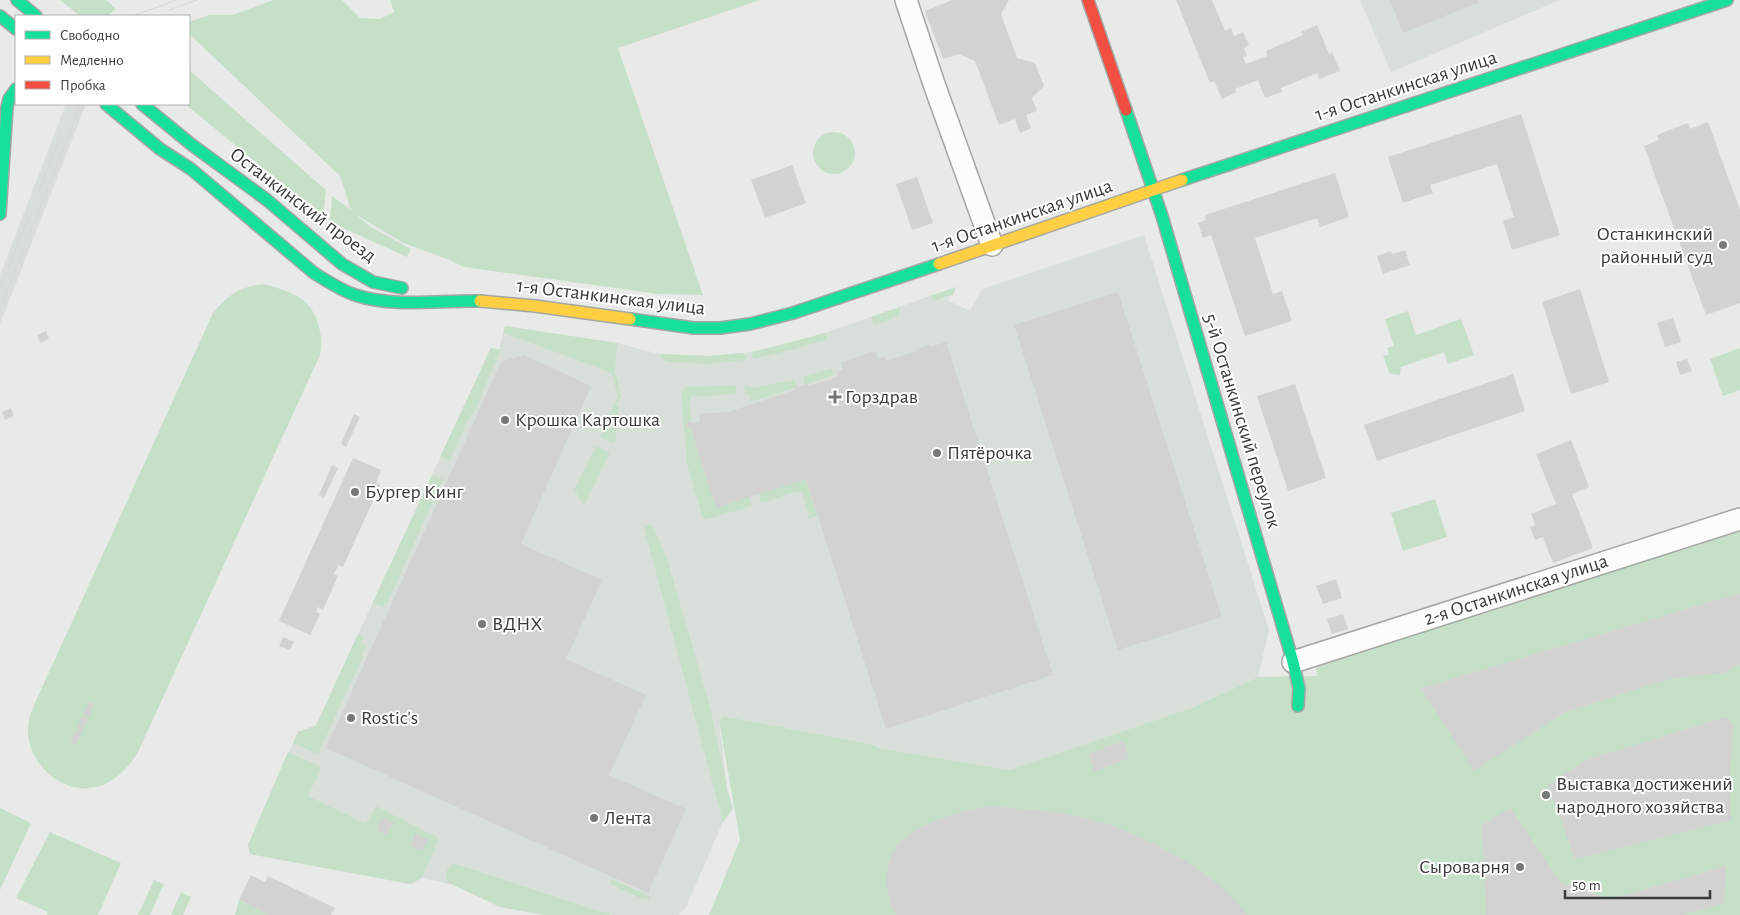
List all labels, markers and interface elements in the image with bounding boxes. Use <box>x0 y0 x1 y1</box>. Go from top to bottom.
legend <box>15 15 190 105</box>
text: Свободно <box>60 28 120 43</box>
street label: 1-я Останкинская улица <box>1313 47 1499 125</box>
text: Медленно <box>60 53 124 68</box>
text: Пробка <box>60 78 106 93</box>
street label: Останкинский проезд <box>226 144 380 266</box>
street label: 1-я Останкинская улица <box>929 176 1115 256</box>
place label: Останкинский районный суд <box>1596 224 1713 267</box>
marker: Останкинский районный суд <box>1717 239 1729 251</box>
street label: 1-я Останкинская улица <box>516 276 706 318</box>
street label: 5-й Останкинский переулок <box>1200 311 1284 531</box>
place label: Горздрав <box>845 387 918 407</box>
marker: Горздрав <box>829 391 841 403</box>
place label: Крошка Картошка <box>515 410 660 430</box>
marker: Крошка Картошка <box>499 414 511 426</box>
place label: Пятёрочка <box>947 443 1032 463</box>
marker: Пятёрочка <box>931 447 943 459</box>
place label: Бургер Кинг <box>365 482 463 502</box>
marker: Бургер Кинг <box>349 486 361 498</box>
street label: 2-я Останкинская улица <box>1422 551 1610 629</box>
place label: ВДНХ <box>492 614 542 634</box>
marker: ВДНХ <box>476 618 488 630</box>
place label: Rostic's <box>361 708 418 728</box>
marker: Rostic's <box>345 712 357 724</box>
place label: Выставка достижений народного хозяйства <box>1556 774 1733 817</box>
marker: Выставка достижений народного хозяйства <box>1540 789 1552 801</box>
place label: Лента <box>604 808 651 828</box>
marker: Лента <box>588 812 600 824</box>
place label: Сыроварня <box>1419 857 1510 877</box>
marker: Сыроварня <box>1514 861 1526 873</box>
scale bar <box>1565 868 1710 900</box>
text: 50 m <box>1572 878 1601 893</box>

